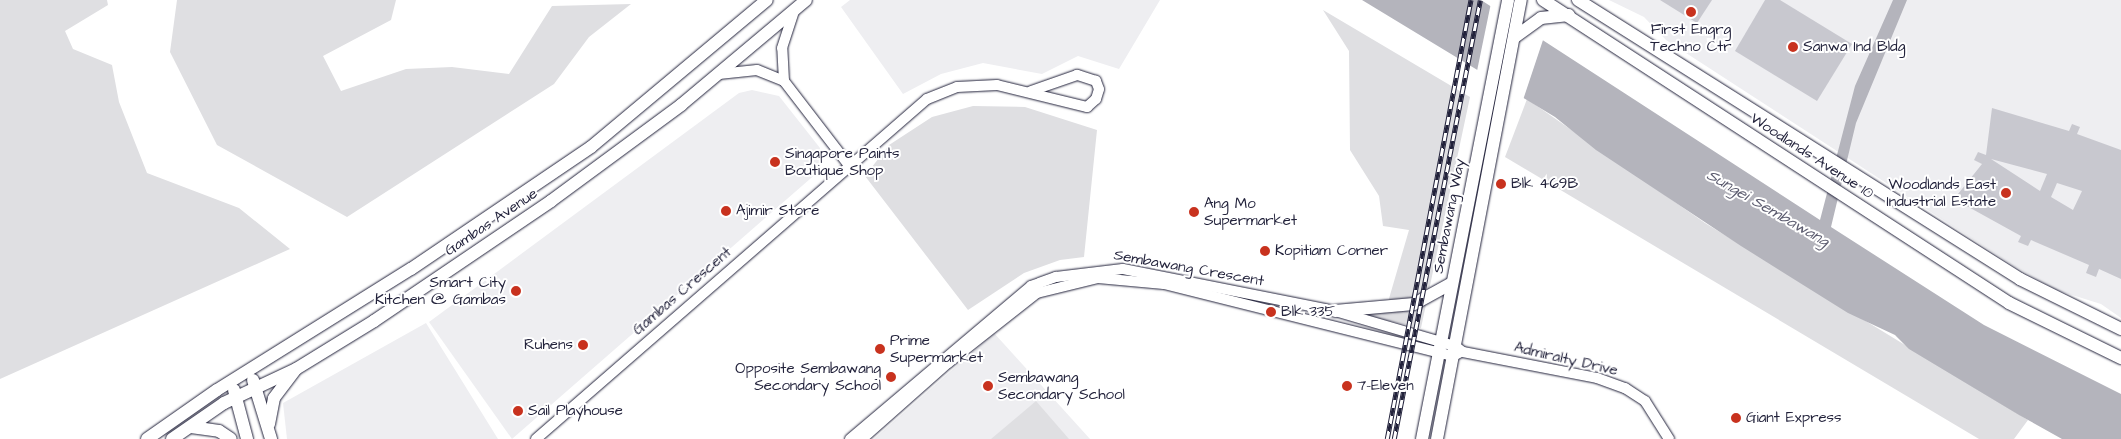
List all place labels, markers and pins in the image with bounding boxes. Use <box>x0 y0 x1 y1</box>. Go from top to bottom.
marker: First Engrg Techno Ctr <box>1685 6 1697 18</box>
place label: First Engrg Techno Ctr <box>1650 20 1732 55</box>
place label: Sanwa Ind Bldg <box>1803 38 1905 56</box>
marker: Sanwa Ind Bldg <box>1787 41 1799 53</box>
place label: Singapore Paints Boutique Shop <box>785 144 900 179</box>
marker: Singapore Paints Boutique Shop <box>769 156 781 168</box>
place label: Blk 469B <box>1511 175 1578 193</box>
place label: Woodlands East Industrial Estate <box>1887 175 1996 210</box>
marker: Blk 469B <box>1495 178 1507 190</box>
marker: Woodlands East Industrial Estate <box>2000 187 2012 199</box>
place label: Ang Mo Supermarket <box>1204 194 1297 229</box>
place label: Ajimir Store <box>736 202 819 220</box>
marker: Ajimir Store <box>720 205 732 217</box>
marker: Ang Mo Supermarket <box>1188 206 1200 218</box>
place label: Kopitiam Corner <box>1275 242 1388 260</box>
marker: Kopitiam Corner <box>1259 245 1271 257</box>
place label: Smart City Kitchen @ Gambas <box>375 273 506 308</box>
marker: Smart City Kitchen @ Gambas <box>510 285 522 297</box>
place label: Blk 335 <box>1281 303 1335 321</box>
marker: Blk 335 <box>1265 306 1277 318</box>
place label: Prime Supermarket <box>890 331 983 366</box>
place label: Ruhens <box>524 336 573 354</box>
marker: Ruhens <box>577 339 589 351</box>
marker: Prime Supermarket <box>874 343 886 355</box>
place label: Opposite Sembawang Secondary School <box>735 359 881 394</box>
place label: Sembawang Secondary School <box>998 368 1125 403</box>
marker: Opposite Sembawang Secondary School <box>885 371 897 383</box>
place label: 7-Eleven <box>1357 377 1414 395</box>
marker: Sembawang Secondary School <box>982 380 994 392</box>
marker: 7-Eleven <box>1341 380 1353 392</box>
place label: Sail Playhouse <box>528 402 623 420</box>
marker: Sail Playhouse <box>512 405 524 417</box>
place label: Giant Express <box>1746 409 1842 427</box>
marker: Giant Express <box>1730 412 1742 424</box>

